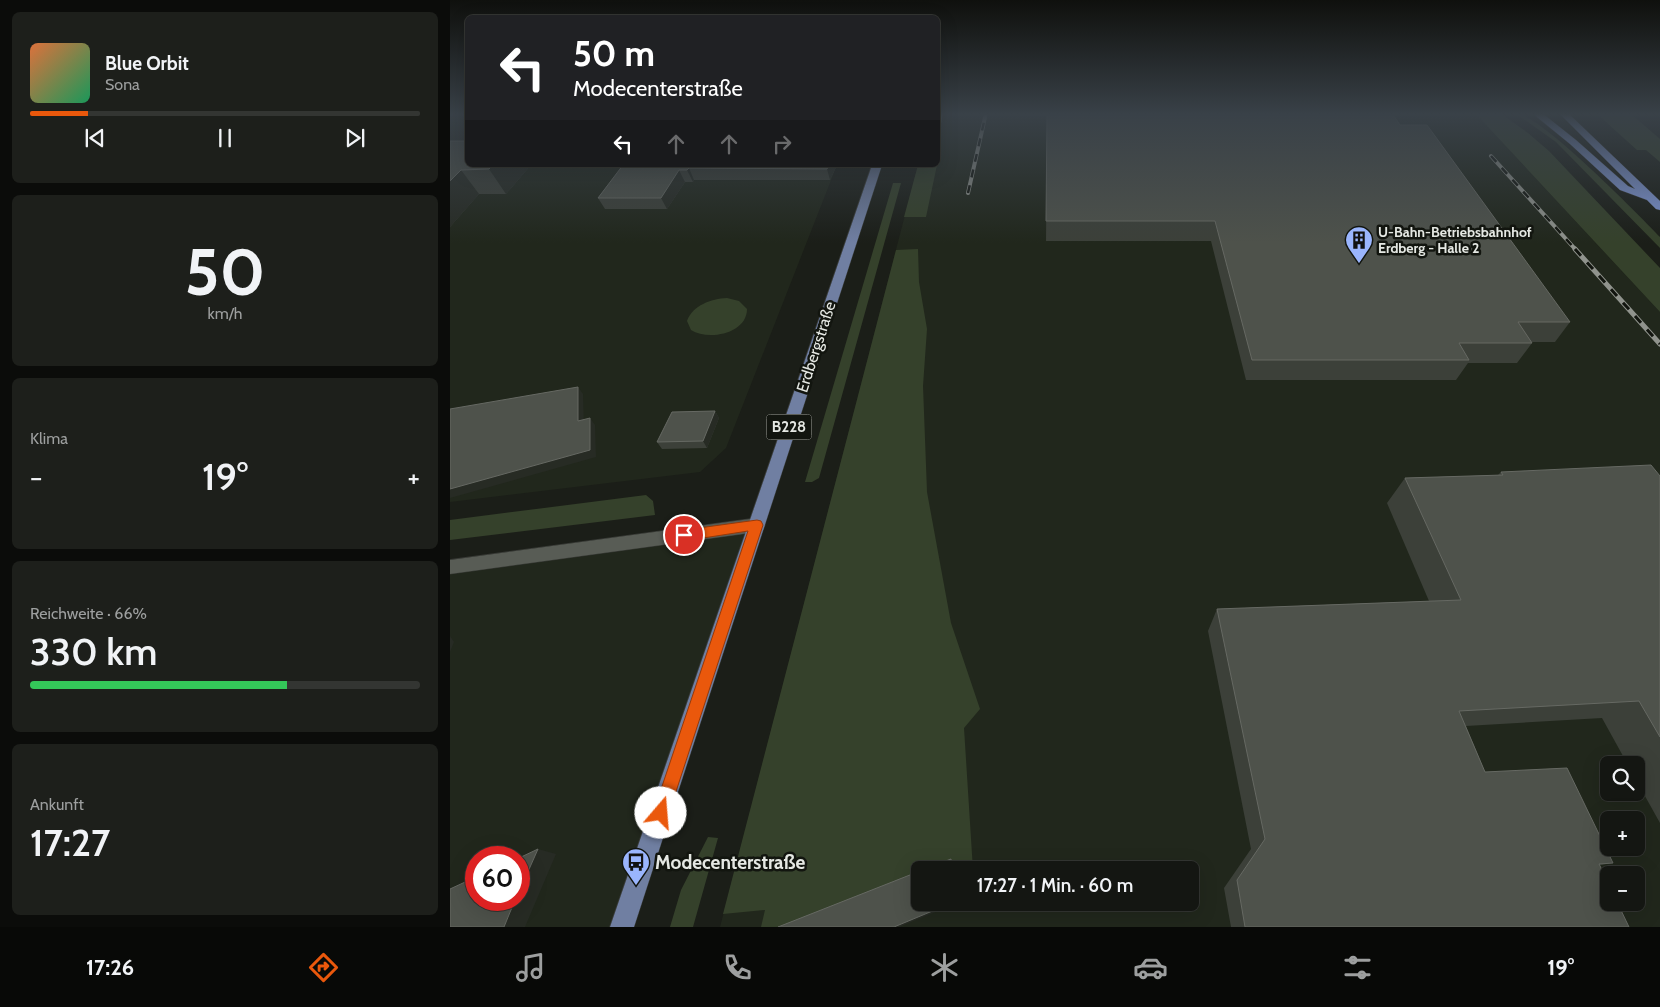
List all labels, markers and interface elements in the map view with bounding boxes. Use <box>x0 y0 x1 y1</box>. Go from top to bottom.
text: 50 m <box>573 32 655 75</box>
icon: left <box>490 35 555 100</box>
text: Blue Orbit <box>105 52 189 75</box>
text: Sona <box>105 75 140 94</box>
text: Modecenterstraße <box>573 75 743 102</box>
icon: previous <box>81 124 109 152</box>
icon: pause <box>211 124 239 152</box>
icon: next <box>341 124 369 152</box>
icon: left <box>609 130 637 158</box>
icon: ahead <box>662 130 690 158</box>
icon: ahead <box>715 130 743 158</box>
icon: right <box>768 130 796 158</box>
place label: U-Bahn-Betriebsbahnhof Erdberg - Halle 2 <box>1378 223 1532 257</box>
building icon: U-Bahn-Betriebsbahnhof Erdberg - Halle 2 <box>1344 225 1374 264</box>
text: 50 <box>185 232 265 311</box>
street label: Erdbergstraße <box>792 299 840 395</box>
text: km/h <box>207 304 243 323</box>
road number: B228 <box>766 414 812 440</box>
text: Klima <box>30 429 68 448</box>
text: 19° <box>202 453 248 500</box>
text: − <box>30 460 42 494</box>
text: + <box>408 460 420 494</box>
pin <box>663 514 705 556</box>
icon: arrive <box>670 521 698 549</box>
text: Reichweite · 66% <box>30 604 147 623</box>
text: 330 km <box>30 628 157 675</box>
map controls <box>1600 756 1645 911</box>
button: search <box>1600 756 1645 801</box>
position arrow <box>634 786 686 838</box>
text: Ankunft <box>30 795 84 814</box>
button: + <box>1600 811 1645 856</box>
text: 17:27 <box>30 819 110 866</box>
speed limit sign: 60 <box>465 846 530 911</box>
bus stop icon: Modecenterstraße <box>621 847 651 886</box>
place label: Modecenterstraße <box>655 851 805 874</box>
button: − <box>1600 866 1645 911</box>
text: 17:27 · 1 Min. · 60 m <box>977 874 1133 897</box>
icon: directions <box>306 950 341 985</box>
icon: music <box>513 950 548 985</box>
icon: phone <box>720 950 755 985</box>
icon: climate <box>927 950 962 985</box>
icon: car <box>1133 950 1168 985</box>
icon: filters <box>1340 950 1375 985</box>
text: 17:26 <box>86 954 134 981</box>
text: 19° <box>1547 954 1574 981</box>

